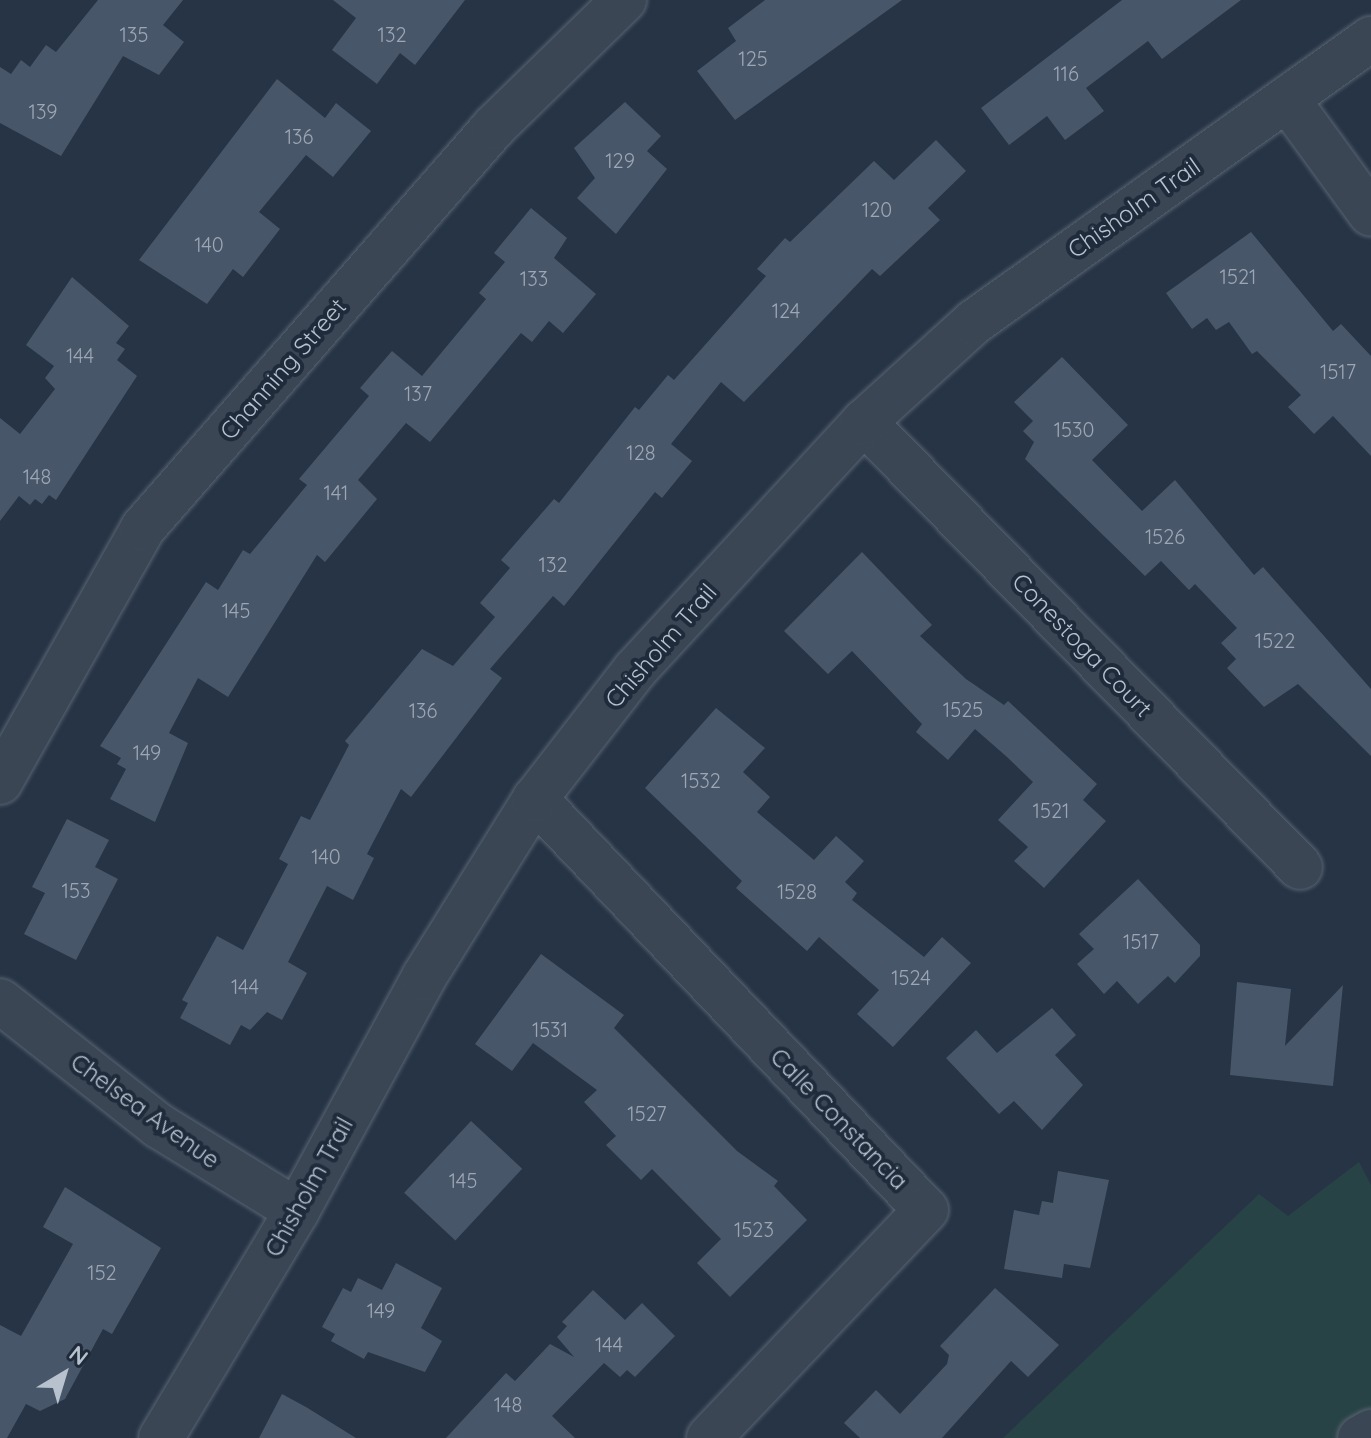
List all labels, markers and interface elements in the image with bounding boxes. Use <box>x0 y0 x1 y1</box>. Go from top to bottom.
house number: 135 <box>120 22 148 46</box>
house number: 132 <box>378 22 406 46</box>
house number: 125 <box>738 46 768 70</box>
house number: 116 <box>1053 61 1079 85</box>
house number: 139 <box>28 99 58 123</box>
house number: 136 <box>285 124 313 148</box>
house number: 129 <box>605 148 635 172</box>
street label: Chisholm Trail <box>1062 152 1206 264</box>
house number: 120 <box>862 197 892 221</box>
house number: 140 <box>194 232 224 256</box>
house number: 1521 <box>1220 264 1256 288</box>
house number: 133 <box>520 266 548 290</box>
street label: Channing Street <box>214 292 352 446</box>
house number: 124 <box>772 298 800 322</box>
house number: 144 <box>66 343 94 367</box>
house number: 1517 <box>1320 359 1356 383</box>
house number: 137 <box>404 381 432 405</box>
house number: 1530 <box>1054 417 1094 441</box>
house number: 128 <box>626 440 656 464</box>
house number: 148 <box>23 464 51 488</box>
house number: 141 <box>324 480 348 504</box>
house number: 1526 <box>1145 524 1185 548</box>
house number: 132 <box>539 552 567 576</box>
street label: Conestoga Court <box>1006 567 1158 723</box>
street label: Chisholm Trail <box>599 578 723 714</box>
house number: 145 <box>222 598 250 622</box>
house number: 1522 <box>1255 628 1295 652</box>
house number: 1525 <box>943 697 983 721</box>
house number: 136 <box>409 698 437 722</box>
house number: 149 <box>133 740 161 764</box>
house number: 1532 <box>681 768 721 792</box>
house number: 1521 <box>1033 798 1069 822</box>
house number: 140 <box>311 844 341 868</box>
house number: 153 <box>62 878 90 902</box>
house number: 1528 <box>777 879 817 903</box>
house number: 1517 <box>1123 929 1159 953</box>
house number: 1524 <box>891 965 931 989</box>
house number: 144 <box>231 974 259 998</box>
house number: 1531 <box>532 1017 568 1041</box>
street label: Calle Constancia <box>764 1042 914 1196</box>
street label: Chelsea Avenue <box>65 1047 225 1175</box>
house number: 1527 <box>627 1101 667 1125</box>
street label: Chisholm Trail <box>259 1112 359 1262</box>
house number: 145 <box>449 1168 477 1192</box>
house number: 1523 <box>734 1217 774 1241</box>
house number: 152 <box>87 1260 117 1284</box>
house number: 149 <box>367 1298 395 1322</box>
house number: 144 <box>595 1332 623 1356</box>
north arrow <box>24 1334 104 1414</box>
text: N <box>64 1339 94 1371</box>
house number: 148 <box>494 1392 522 1416</box>

